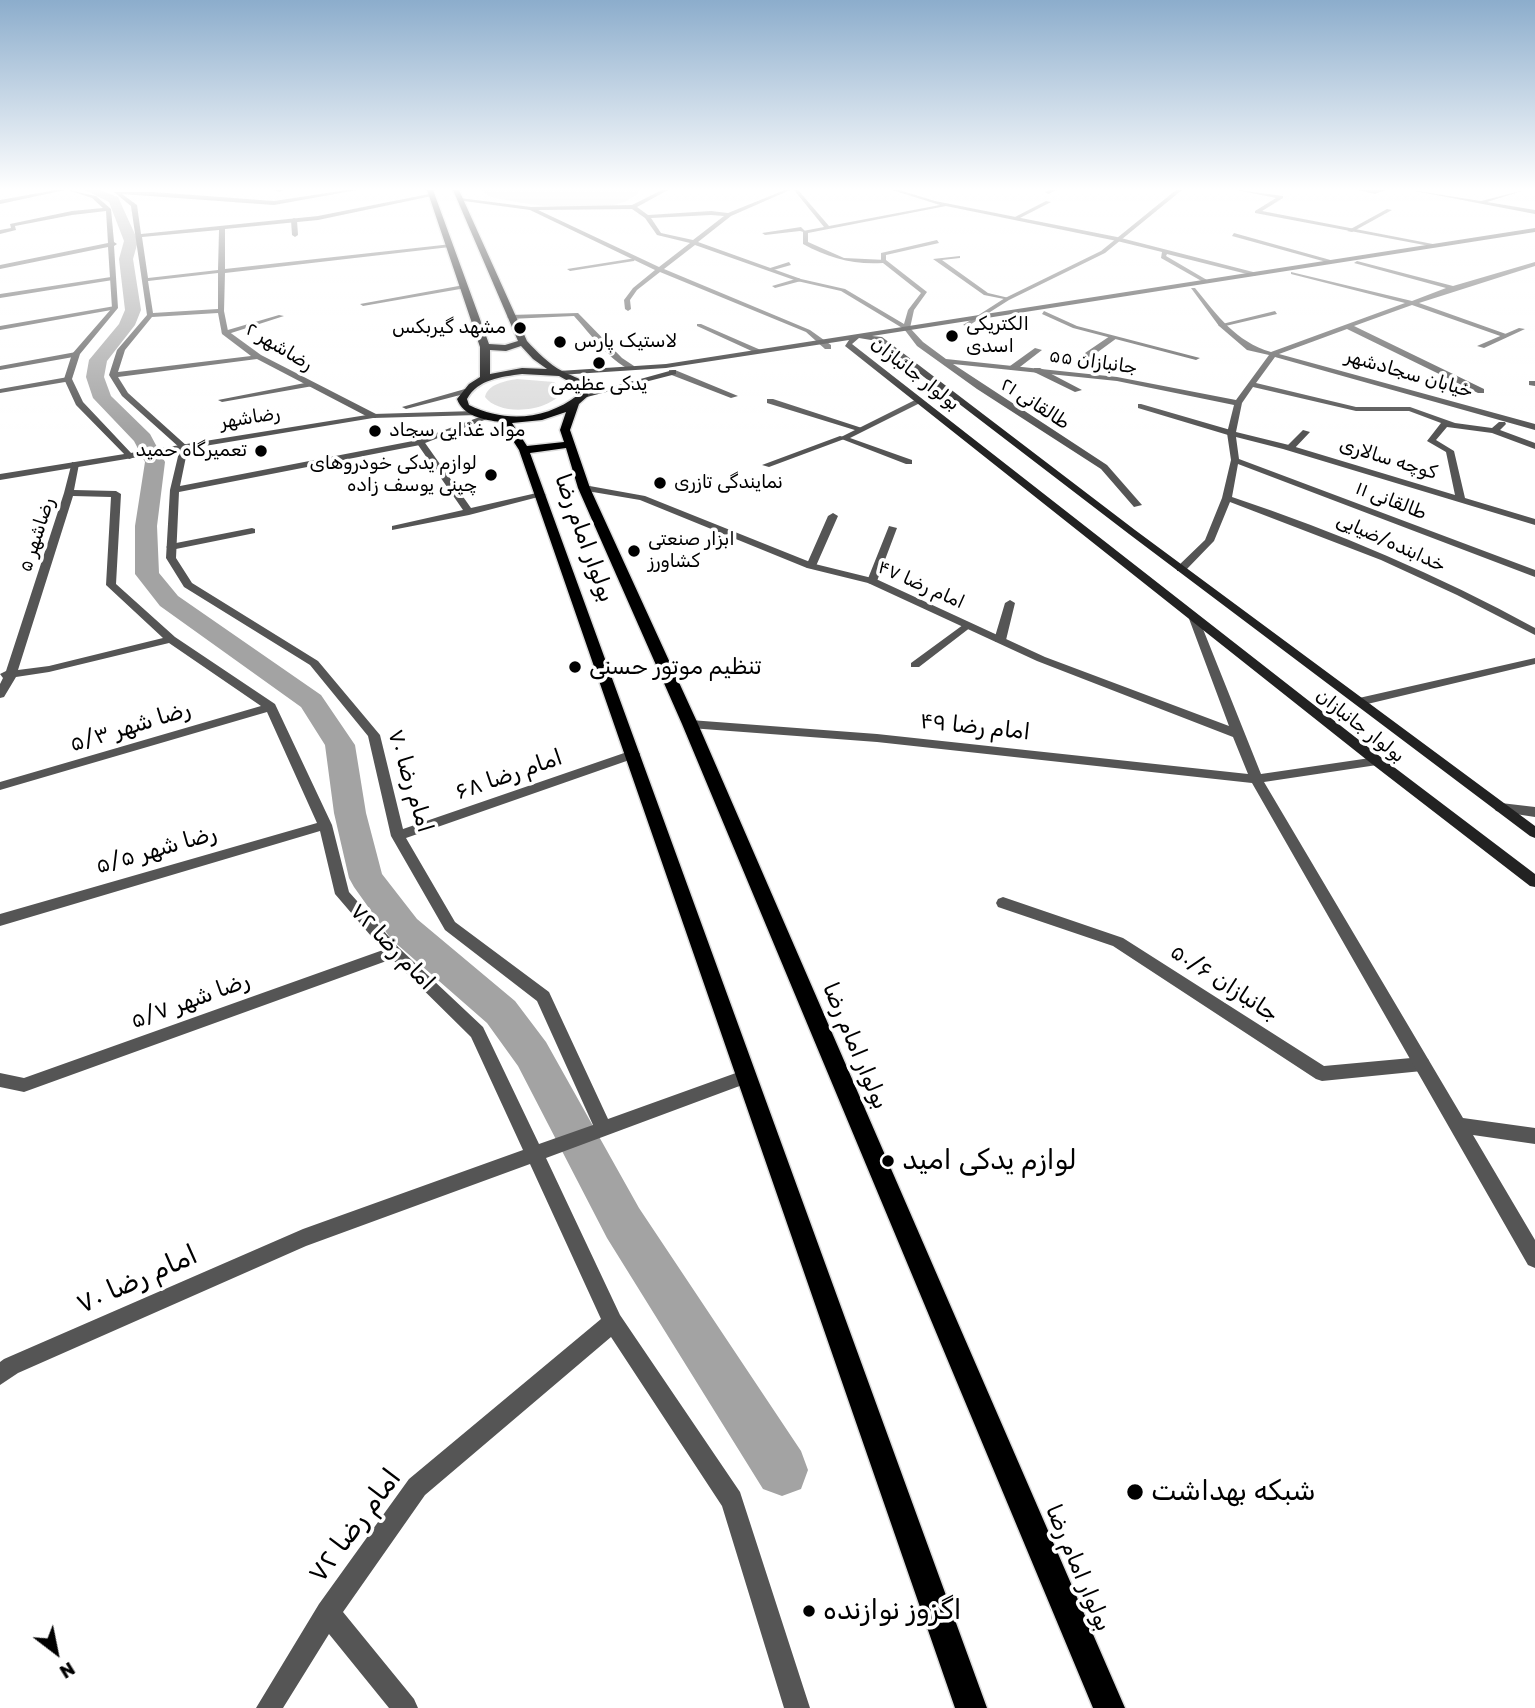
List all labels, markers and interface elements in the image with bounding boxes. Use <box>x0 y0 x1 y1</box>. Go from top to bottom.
place label: الکتریکی اسدی <box>966 314 1029 358</box>
place label: مشهد گیربکس <box>392 317 506 339</box>
street label: رضاشهر ۲ <box>241 318 317 376</box>
marker: مشهد گیربکس <box>512 320 528 336</box>
marker: الکتریکی اسدی <box>944 328 960 344</box>
place label: لاستیک پارس <box>574 331 677 353</box>
street label: بولوار جانبازان <box>866 332 964 416</box>
marker: لاستیک پارس <box>552 334 568 350</box>
street label: جانبازان ۵۵ <box>1047 345 1139 379</box>
street label: خیابان سجادشهر <box>1343 345 1475 403</box>
marker: یدکی عظیمی <box>591 355 607 371</box>
street label: طالقانی ۲۱ <box>996 373 1074 435</box>
place label: یدکی عظیمی <box>551 374 647 396</box>
street label: رضاشهر <box>218 402 282 434</box>
place label: مواد غذایی سجاد <box>389 420 525 442</box>
marker: مواد غذایی سجاد <box>367 423 383 439</box>
street label: کوچه سالاری <box>1336 433 1440 485</box>
place label: تعمیرگاه حمید <box>135 440 247 462</box>
marker: تعمیرگاه حمید <box>253 443 269 459</box>
place label: لوازم یدکی خودروهای چینی یوسف زاده <box>309 453 477 497</box>
marker: لوازم یدکی خودروهای چینی یوسف زاده <box>483 467 499 483</box>
street label: بولوار امام رضا <box>548 470 620 606</box>
place label: نمایندگی تازری <box>674 472 783 494</box>
marker: نمایندگی تازری <box>652 475 668 491</box>
street label: طالقانی ۱۱ <box>1352 477 1430 525</box>
street label: رضاشهر ۵ <box>14 495 60 575</box>
street label: خدابنده/ضیایی <box>1333 509 1449 577</box>
place label: ابزار صنعتی کشاورز <box>648 529 735 573</box>
marker: ابزار صنعتی کشاورز <box>626 543 642 559</box>
street label: امام رضا ۴۷ <box>874 556 968 614</box>
place label: تنظیم موتور حسنی <box>589 653 762 681</box>
marker: تنظیم موتور حسنی <box>567 659 583 675</box>
street label: بولوار جانبازان <box>1311 684 1409 768</box>
street label: ۵/۳ رضا شهر <box>66 696 194 758</box>
street label: امام رضا ۴۹ <box>918 707 1032 747</box>
street label: امام رضا ۷۰ <box>381 726 439 836</box>
street label: امام رضا ۶۸ <box>452 744 566 806</box>
street label: رضا شهر ۵/۵ <box>92 820 220 880</box>
street label: امام رضا ۷۲ <box>344 898 440 996</box>
street label: جانبازان ۵۰/۶ <box>1165 938 1283 1028</box>
street label: رضا شهر ۵/۷ <box>127 967 253 1035</box>
street label: بولوار امام رضا <box>816 979 894 1113</box>
place label: لوازم یدکی امید <box>902 1144 1077 1178</box>
marker: لوازم یدکی امید <box>880 1153 896 1169</box>
street label: امام رضا ۷۰ <box>71 1238 203 1322</box>
street label: امام رضا ۷۲ <box>301 1462 409 1590</box>
place label: شبکه بهداشت <box>1151 1475 1316 1509</box>
marker: شبکه بهداشت <box>1125 1482 1145 1502</box>
street label: بولوار امام رضا <box>1039 1501 1117 1635</box>
place label: اگزوز نوازنده <box>823 1594 962 1628</box>
marker: اگزوز نوازنده <box>801 1603 817 1619</box>
north arrow <box>21 1617 91 1687</box>
text: N <box>56 1657 79 1684</box>

